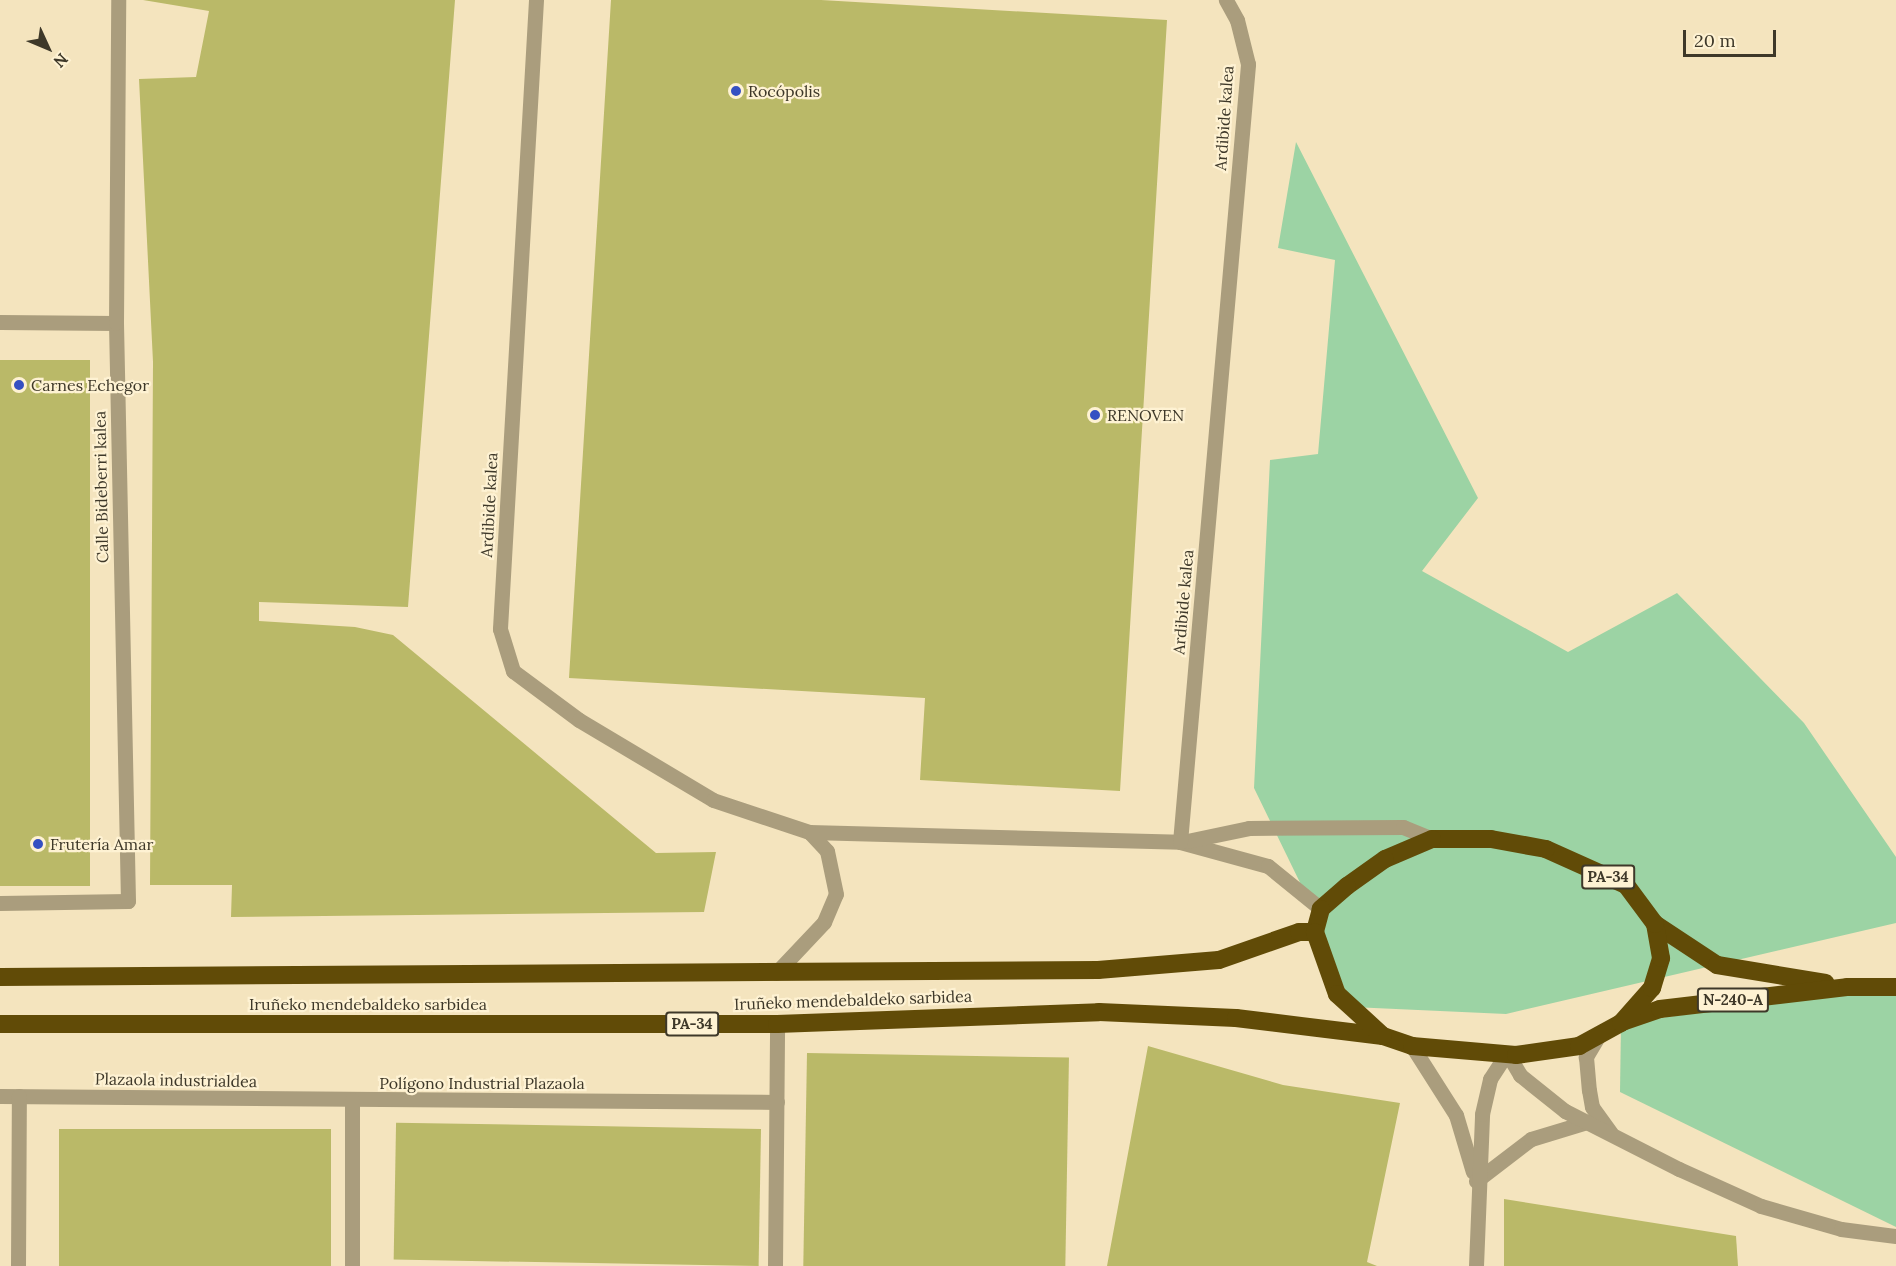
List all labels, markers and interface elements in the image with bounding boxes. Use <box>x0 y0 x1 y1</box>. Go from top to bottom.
north arrow <box>18 18 78 78</box>
scale bar <box>1686 18 1779 56</box>
text: 20 m <box>1694 29 1736 52</box>
text: N <box>49 49 72 72</box>
street label: Ardibide kalea <box>1211 65 1237 171</box>
place label: Rocópolis <box>748 81 820 101</box>
marker: Rocópolis <box>729 84 743 98</box>
place label: Carnes Echegor <box>31 375 149 395</box>
marker: Carnes Echegor <box>12 378 26 392</box>
place label: RENOVEN <box>1107 405 1184 425</box>
marker: RENOVEN <box>1088 408 1102 422</box>
street label: Calle Bideberri kalea <box>90 411 112 563</box>
street label: Ardibide kalea <box>477 452 501 558</box>
street label: Ardibide kalea <box>1169 549 1197 655</box>
place label: Frutería Amar <box>50 834 153 854</box>
marker: Frutería Amar <box>31 837 45 851</box>
road number: PA-34 <box>1581 865 1635 889</box>
street label: Iruñeko mendebaldeko sarbidea <box>734 986 972 1014</box>
road number: N-240-A <box>1696 988 1770 1012</box>
street label: Iruñeko mendebaldeko sarbidea <box>249 994 487 1014</box>
road number: PA-34 <box>665 1012 719 1036</box>
street label: Plazaola industrialdea <box>95 1069 257 1091</box>
street label: Polígono Industrial Plazaola <box>379 1073 585 1093</box>

